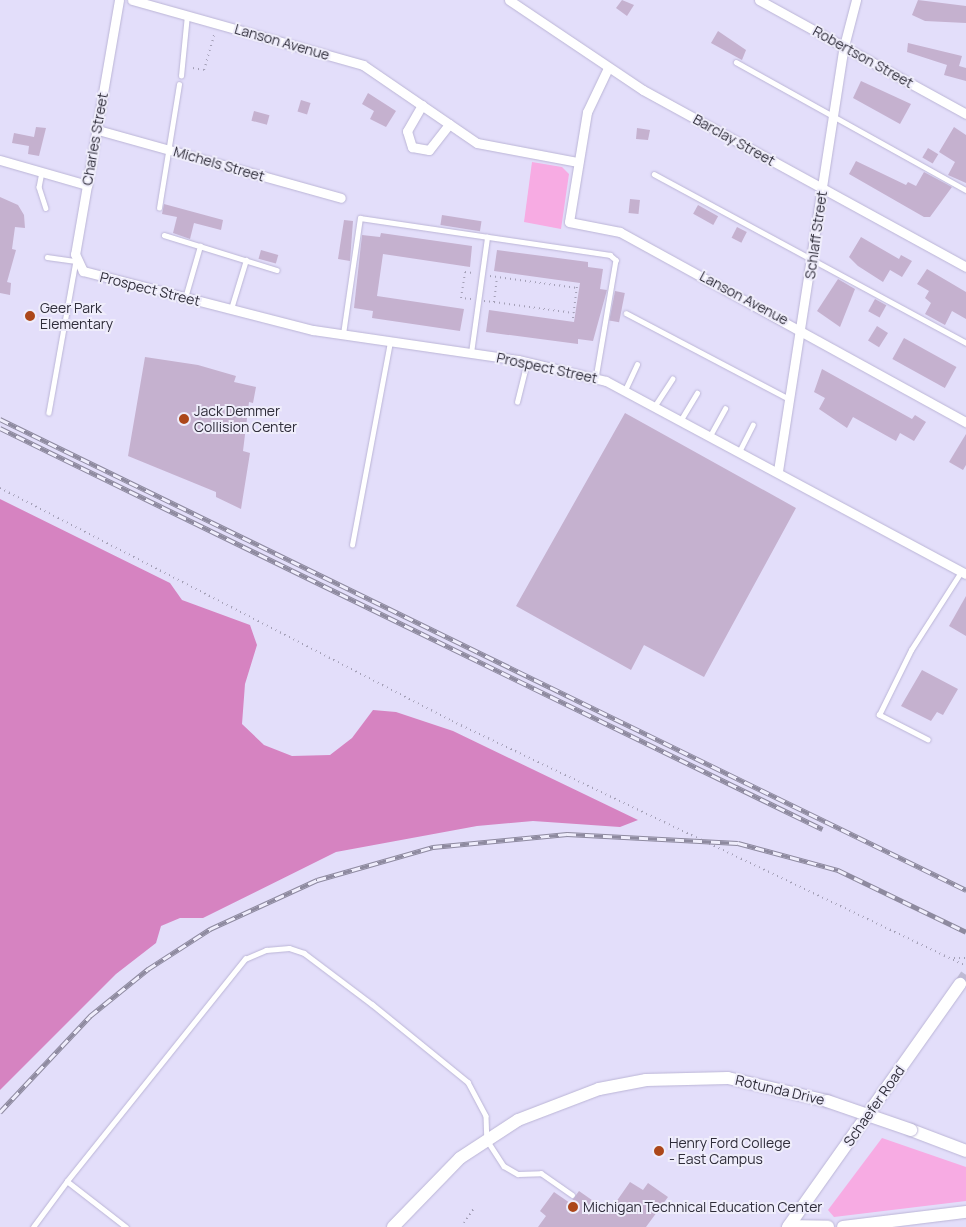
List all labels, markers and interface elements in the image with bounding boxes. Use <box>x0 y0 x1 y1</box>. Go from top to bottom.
street label: Lanson Avenue <box>233 20 331 64</box>
street label: Robertson Street <box>810 22 916 92</box>
street label: Charles Street <box>79 91 111 187</box>
street label: Barclay Street <box>690 111 778 169</box>
street label: Michels Street <box>172 143 266 185</box>
street label: Schlaff Street <box>801 190 831 280</box>
street label: Prospect Street <box>98 268 202 310</box>
street label: Lanson Avenue <box>697 268 791 328</box>
place label: Geer Park Elementary <box>40 300 113 332</box>
marker: Geer Park Elementary <box>24 310 36 322</box>
street label: Prospect Street <box>495 349 599 387</box>
place label: Jack Demmer Collision Center <box>194 403 297 436</box>
marker: Jack Demmer Collision Center <box>178 413 190 425</box>
street label: Schaefer Road <box>840 1062 908 1150</box>
street label: Rotunda Drive <box>734 1072 826 1108</box>
place label: Henry Ford College - East Campus <box>669 1135 791 1168</box>
marker: Henry Ford College - East Campus <box>653 1145 665 1157</box>
place label: Michigan Technical Education Center <box>583 1199 822 1215</box>
marker: Michigan Technical Education Center <box>567 1201 579 1213</box>

